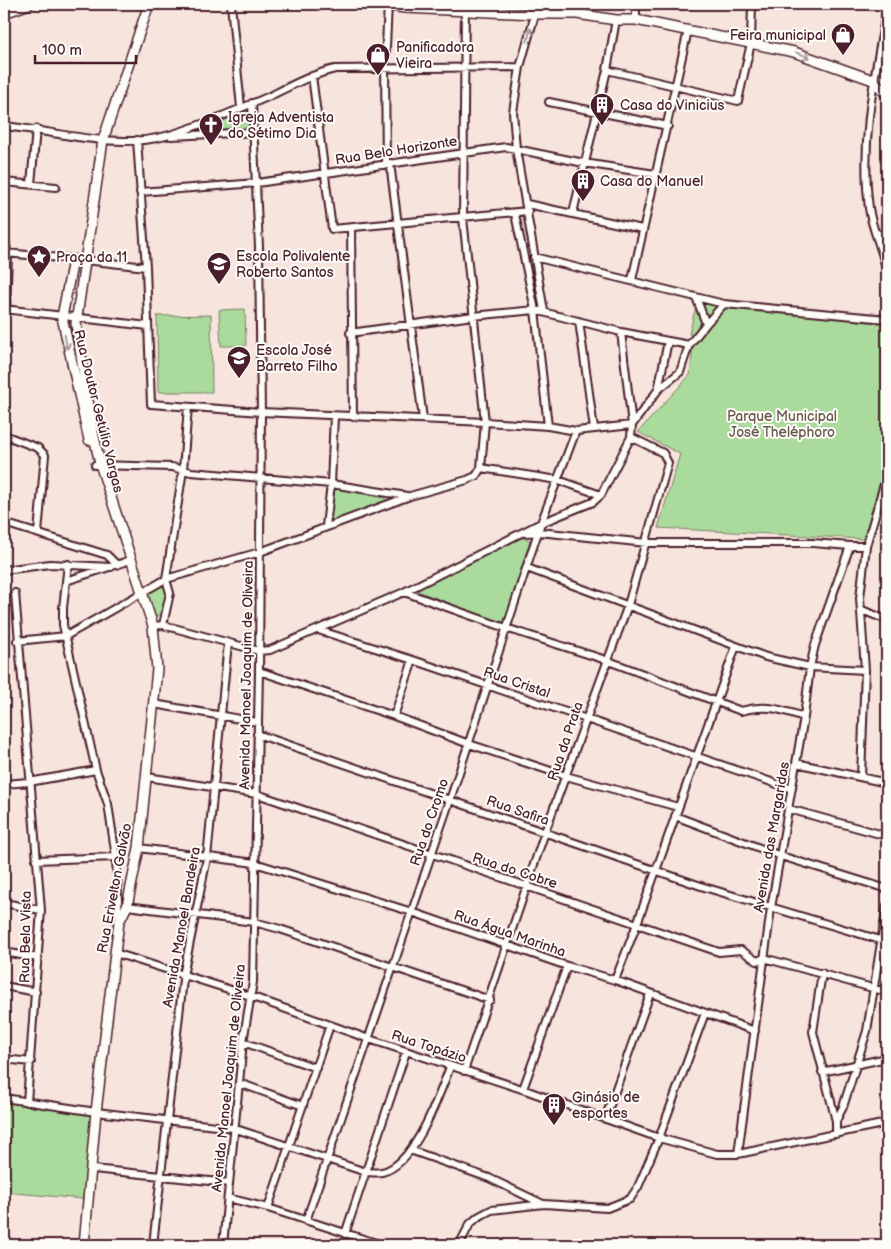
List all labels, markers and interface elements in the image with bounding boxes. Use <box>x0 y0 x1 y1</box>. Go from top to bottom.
shop icon: Feira municipal <box>830 22 856 56</box>
place label: Feira municipal <box>730 27 826 44</box>
one-way arrow <box>525 28 534 44</box>
scale bar <box>35 32 136 64</box>
place label: Panificadora Vieira <box>396 39 474 72</box>
text: 100 m <box>42 41 82 60</box>
shop icon: Panificadora Vieira <box>365 42 391 76</box>
one-way arrow <box>795 51 810 60</box>
building icon: Casa do Vinicius <box>589 92 615 126</box>
place label: Casa do Vinicius <box>620 97 724 114</box>
place label: Igreja Adventista do Sétimo Dia <box>228 109 334 142</box>
church icon: Igreja Adventista do Sétimo Dia <box>198 112 224 146</box>
street label: Rua Belo Horizonte <box>334 132 458 169</box>
building icon: Casa do Manuel <box>570 168 596 202</box>
place label: Casa do Manuel <box>600 173 703 190</box>
place icon: Praça da 11 <box>26 244 52 278</box>
place label: Escola Polivalente Roberto Santos <box>236 248 350 281</box>
place label: Praça da 11 <box>56 249 127 266</box>
school or university icon: Escola Polivalente Roberto Santos <box>206 251 232 285</box>
street label: Rua Doutor Getúlio Vargas <box>70 328 127 494</box>
one-way arrow <box>62 333 71 349</box>
place label: Escola José Barreto Filho <box>256 342 338 375</box>
school or university icon: Escola José Barreto Filho <box>226 345 252 379</box>
park label: Parque Municipal José Theléphoro <box>727 408 837 441</box>
street label: Avenida Manoel Joaquim de Oliveira <box>236 560 257 790</box>
street label: Rua Cristal <box>481 663 553 702</box>
street label: Rua da Prata <box>544 699 587 783</box>
street label: Avenida das Margaridas <box>750 760 793 914</box>
street label: Rua do Cromo <box>407 776 452 868</box>
street label: Rua Safira <box>484 792 551 829</box>
street label: Rua Erivelton Galvão <box>94 822 135 955</box>
street label: Avenida Manoel Bandeira <box>159 845 204 1009</box>
street label: Rua do Cobre <box>470 849 559 892</box>
street label: Rua Bela Vista <box>16 891 35 983</box>
street label: Rua Água Marinha <box>452 905 568 961</box>
street label: Avenida Manoel Joaquim de Oliveira <box>208 963 249 1193</box>
street label: Rua Topázio <box>389 1026 469 1067</box>
place label: Ginásio de esportes <box>572 1089 640 1122</box>
building icon: Ginásio de esportes <box>541 1092 567 1126</box>

